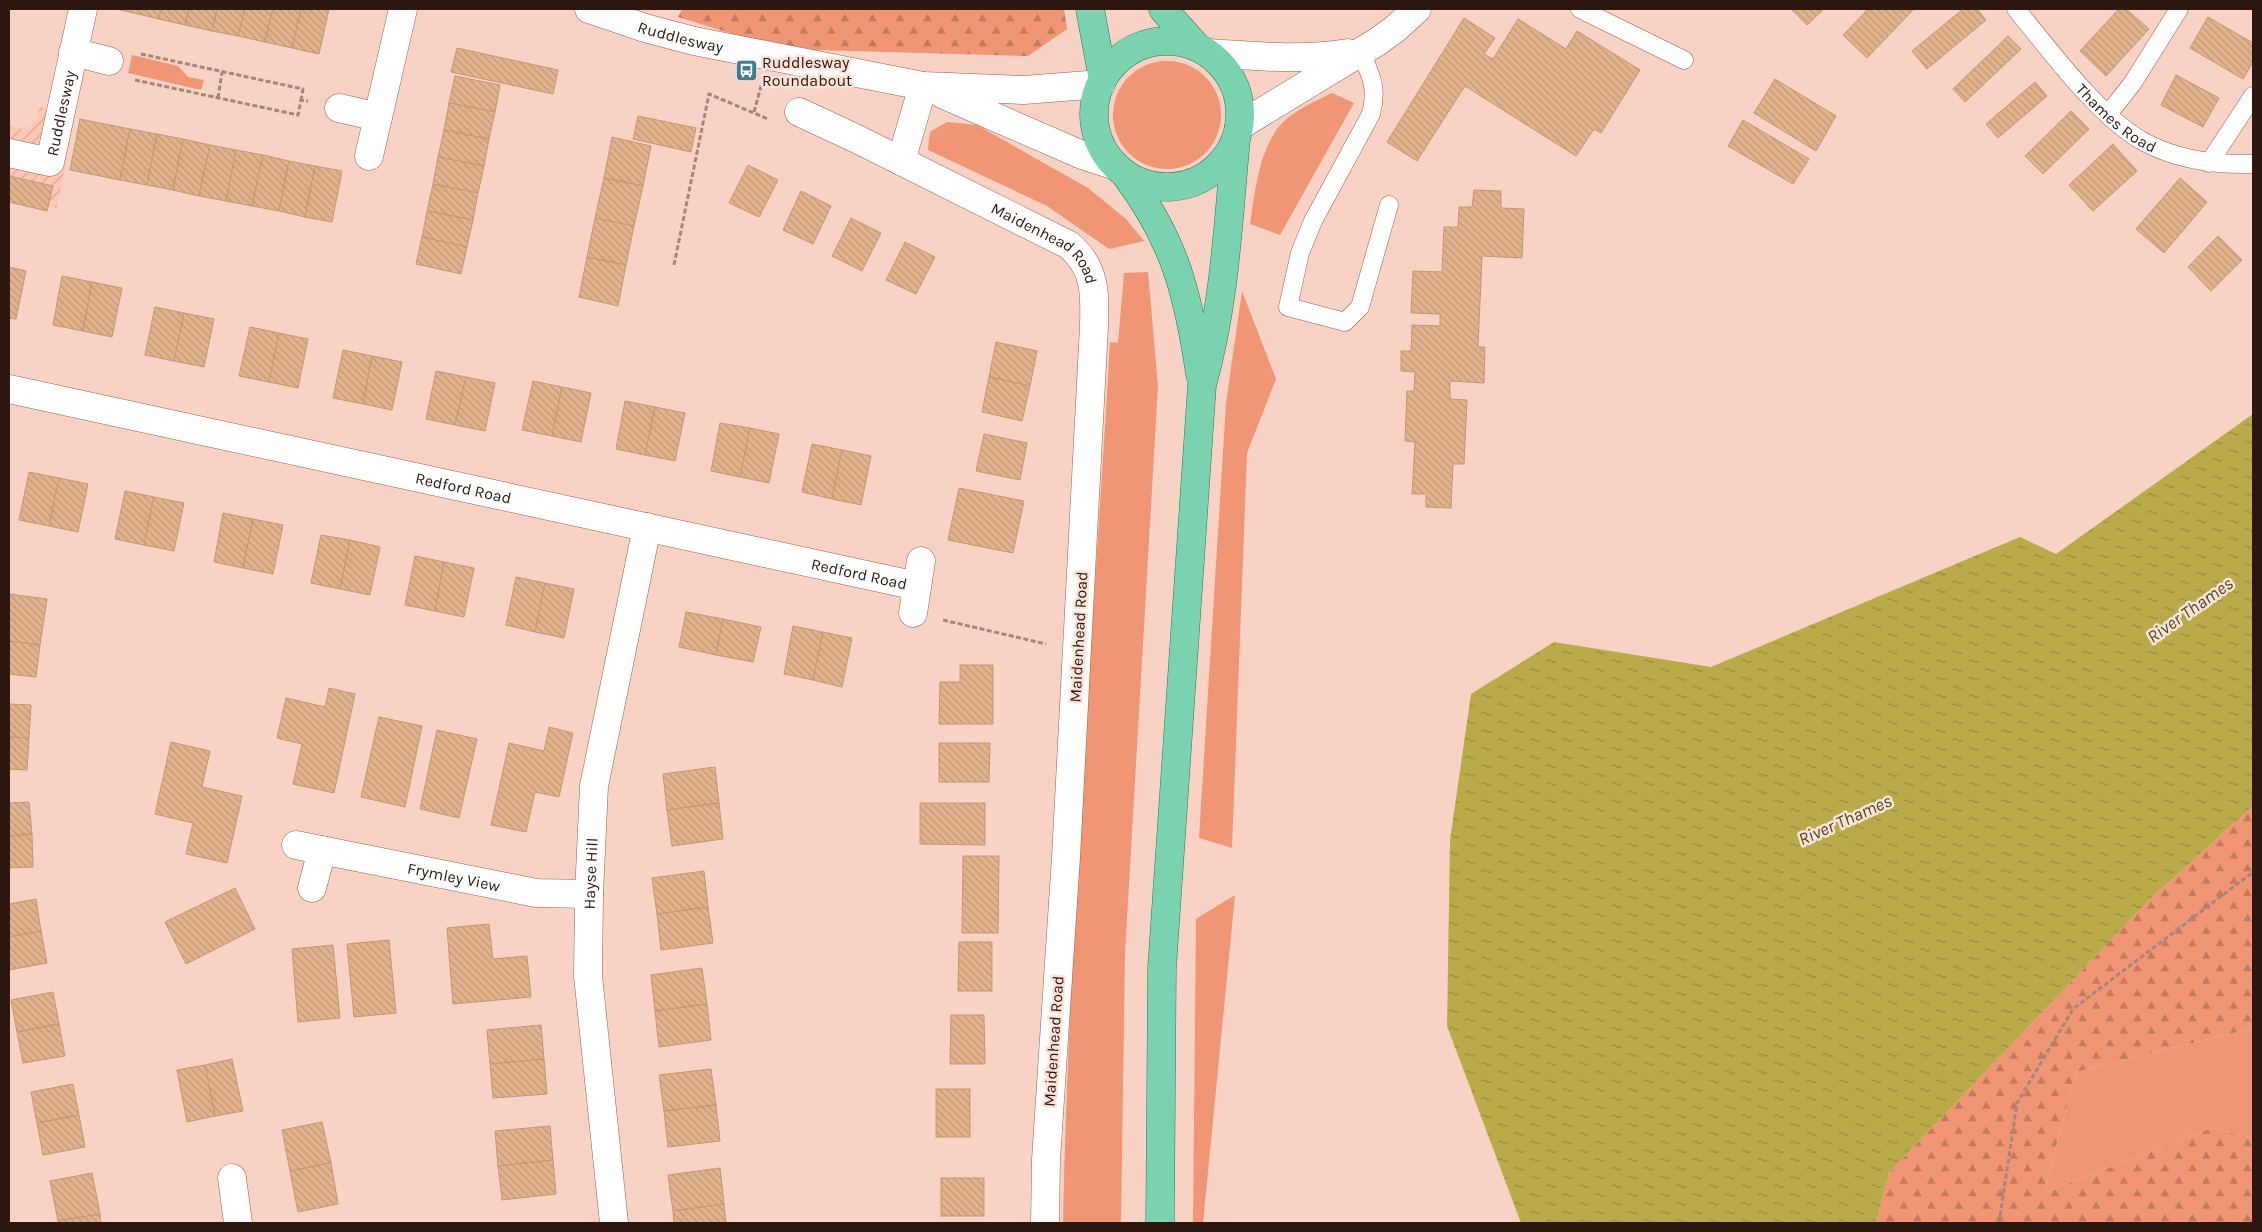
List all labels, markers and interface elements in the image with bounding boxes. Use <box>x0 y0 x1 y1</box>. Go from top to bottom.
street label: Ruddlesway <box>635 17 726 57</box>
place label: Ruddlesway Roundabout <box>762 53 852 90</box>
bus stop icon: Ruddlesway Roundabout <box>734 59 758 83</box>
street label: Ruddlesway <box>43 68 80 158</box>
street label: Thames Road <box>2072 80 2159 157</box>
street label: Maidenhead Road <box>988 199 1101 286</box>
street label: Redford Road <box>414 468 513 508</box>
street label: Redford Road <box>809 554 909 594</box>
street label: Maidenhead Road <box>1066 571 1091 703</box>
water label: River Thames <box>2143 572 2237 648</box>
water label: River Thames <box>1795 790 1895 850</box>
street label: Hayse Hill <box>580 837 602 909</box>
street label: Frymley View <box>406 859 502 896</box>
street label: Maidenhead Road <box>1039 975 1068 1107</box>

